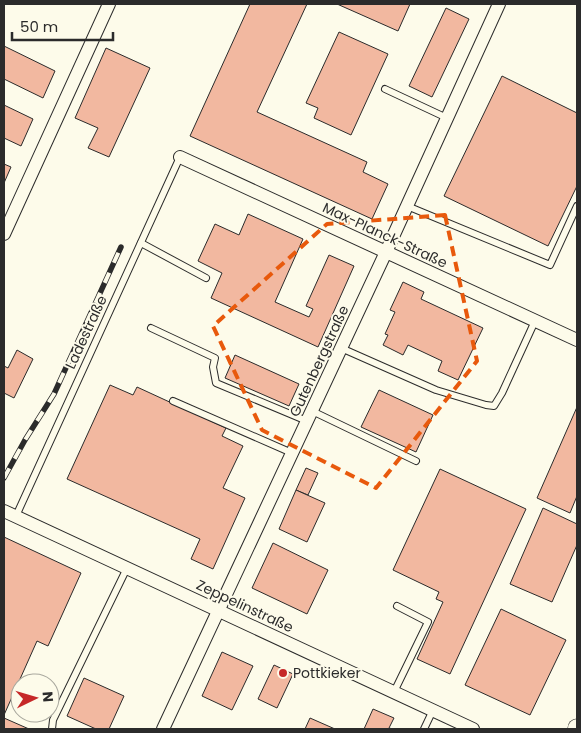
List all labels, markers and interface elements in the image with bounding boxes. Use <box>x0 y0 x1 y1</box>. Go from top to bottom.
scale bar <box>12 10 114 42</box>
text: 50 m <box>20 16 58 37</box>
street label: Max-Planck-Straße <box>319 197 451 273</box>
street label: Ladestraße <box>60 292 112 372</box>
street label: Gutenbergstraße <box>284 302 354 420</box>
street label: Zeppelinstraße <box>193 575 297 637</box>
place label: Pottkieker <box>293 663 361 683</box>
marker: Pottkieker <box>277 667 289 679</box>
north arrow <box>10 673 60 723</box>
text: N <box>38 691 58 703</box>

